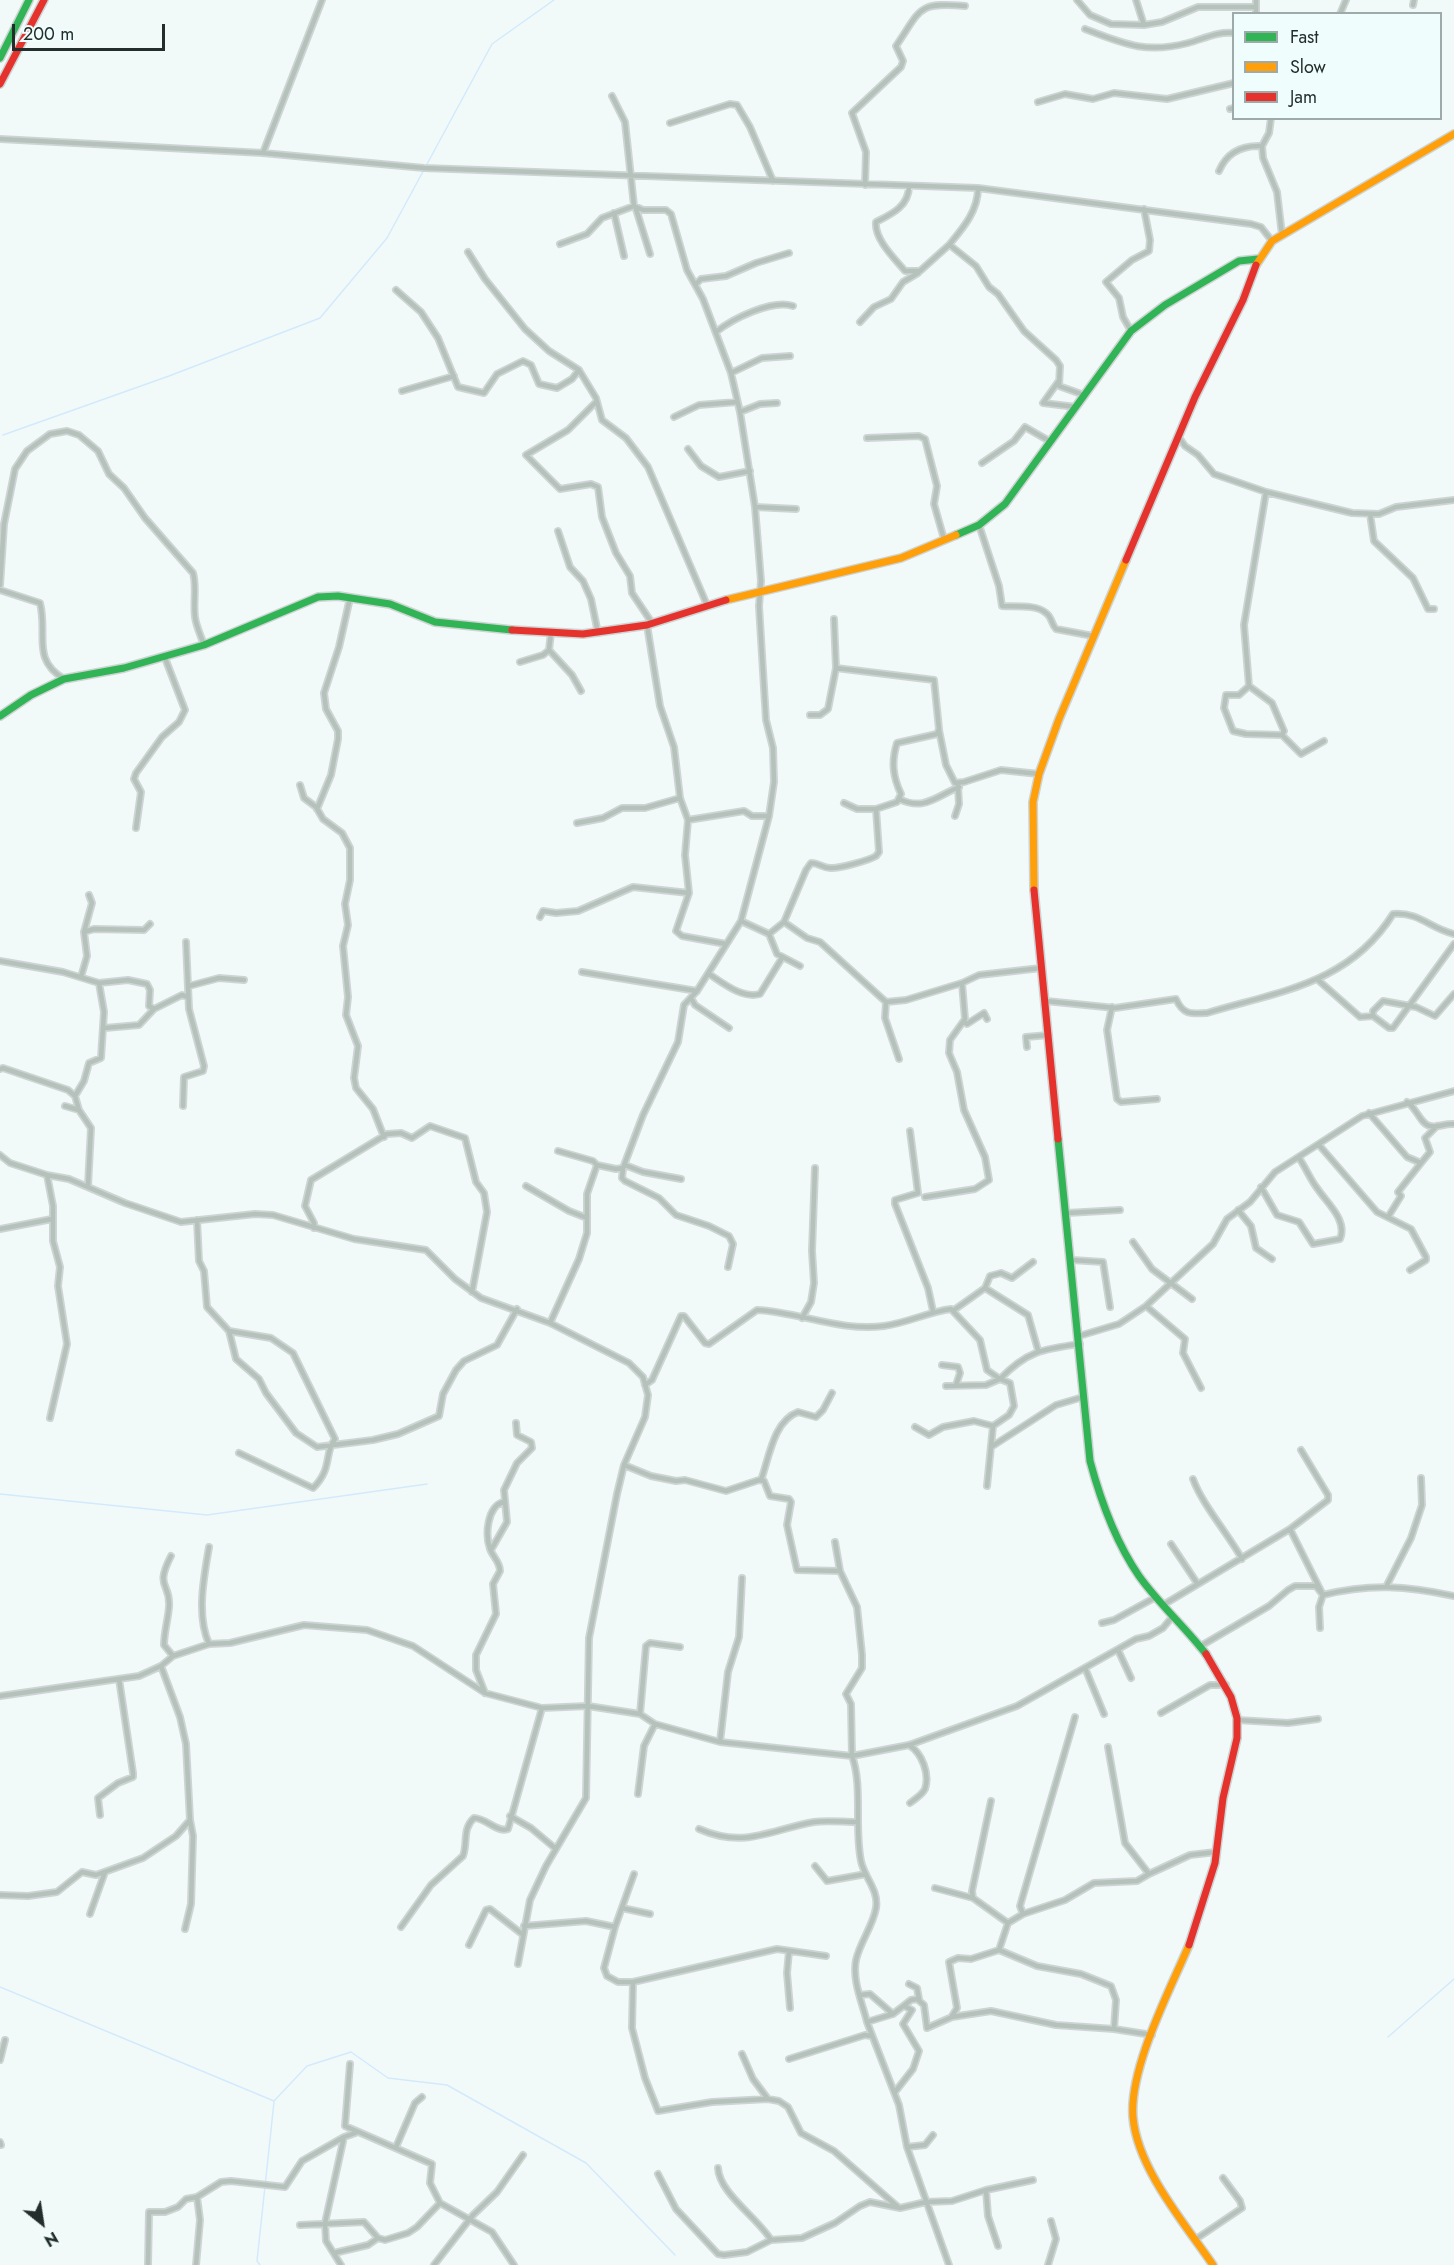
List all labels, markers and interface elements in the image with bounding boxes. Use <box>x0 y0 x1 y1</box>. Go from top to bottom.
scale bar <box>15 12 168 50</box>
legend <box>1232 12 1442 120</box>
text: 200 m <box>23 21 74 47</box>
text: Fast <box>1290 24 1319 50</box>
text: Slow <box>1290 54 1326 80</box>
text: Jam <box>1290 84 1317 110</box>
north arrow <box>12 2193 72 2253</box>
text: N <box>40 2226 63 2252</box>

